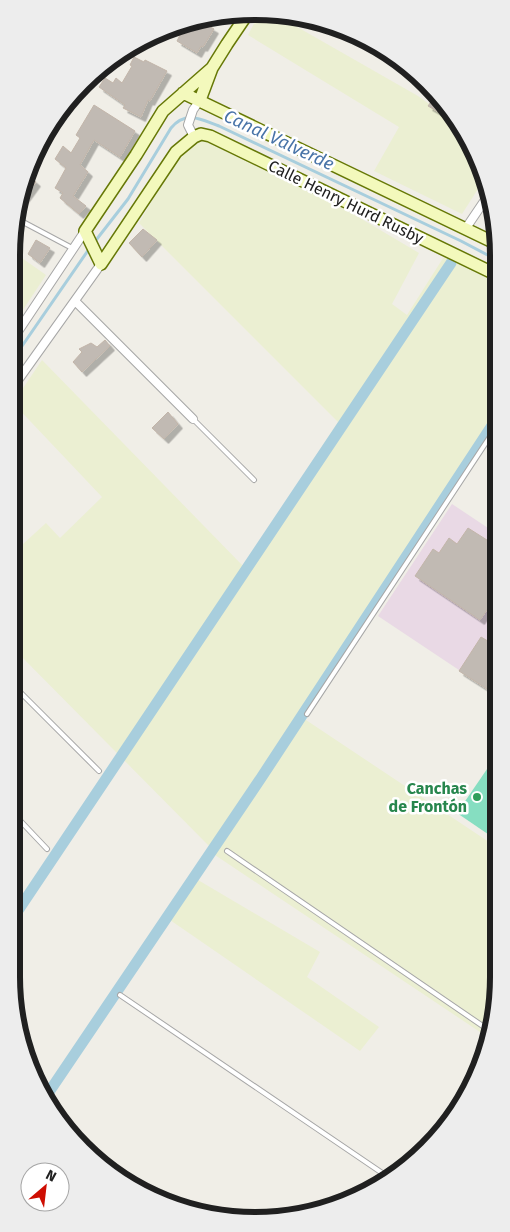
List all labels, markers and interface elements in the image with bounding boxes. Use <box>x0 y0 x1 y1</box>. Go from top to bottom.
water label: Canal Valverde <box>220 105 338 175</box>
street label: Calle Henry Hurd Rusby <box>265 156 427 248</box>
place label: Canchas de Frontón <box>389 779 467 816</box>
marker: Canchas de Frontón <box>471 791 483 803</box>
north arrow <box>20 1162 70 1212</box>
text: N <box>43 1166 59 1186</box>

